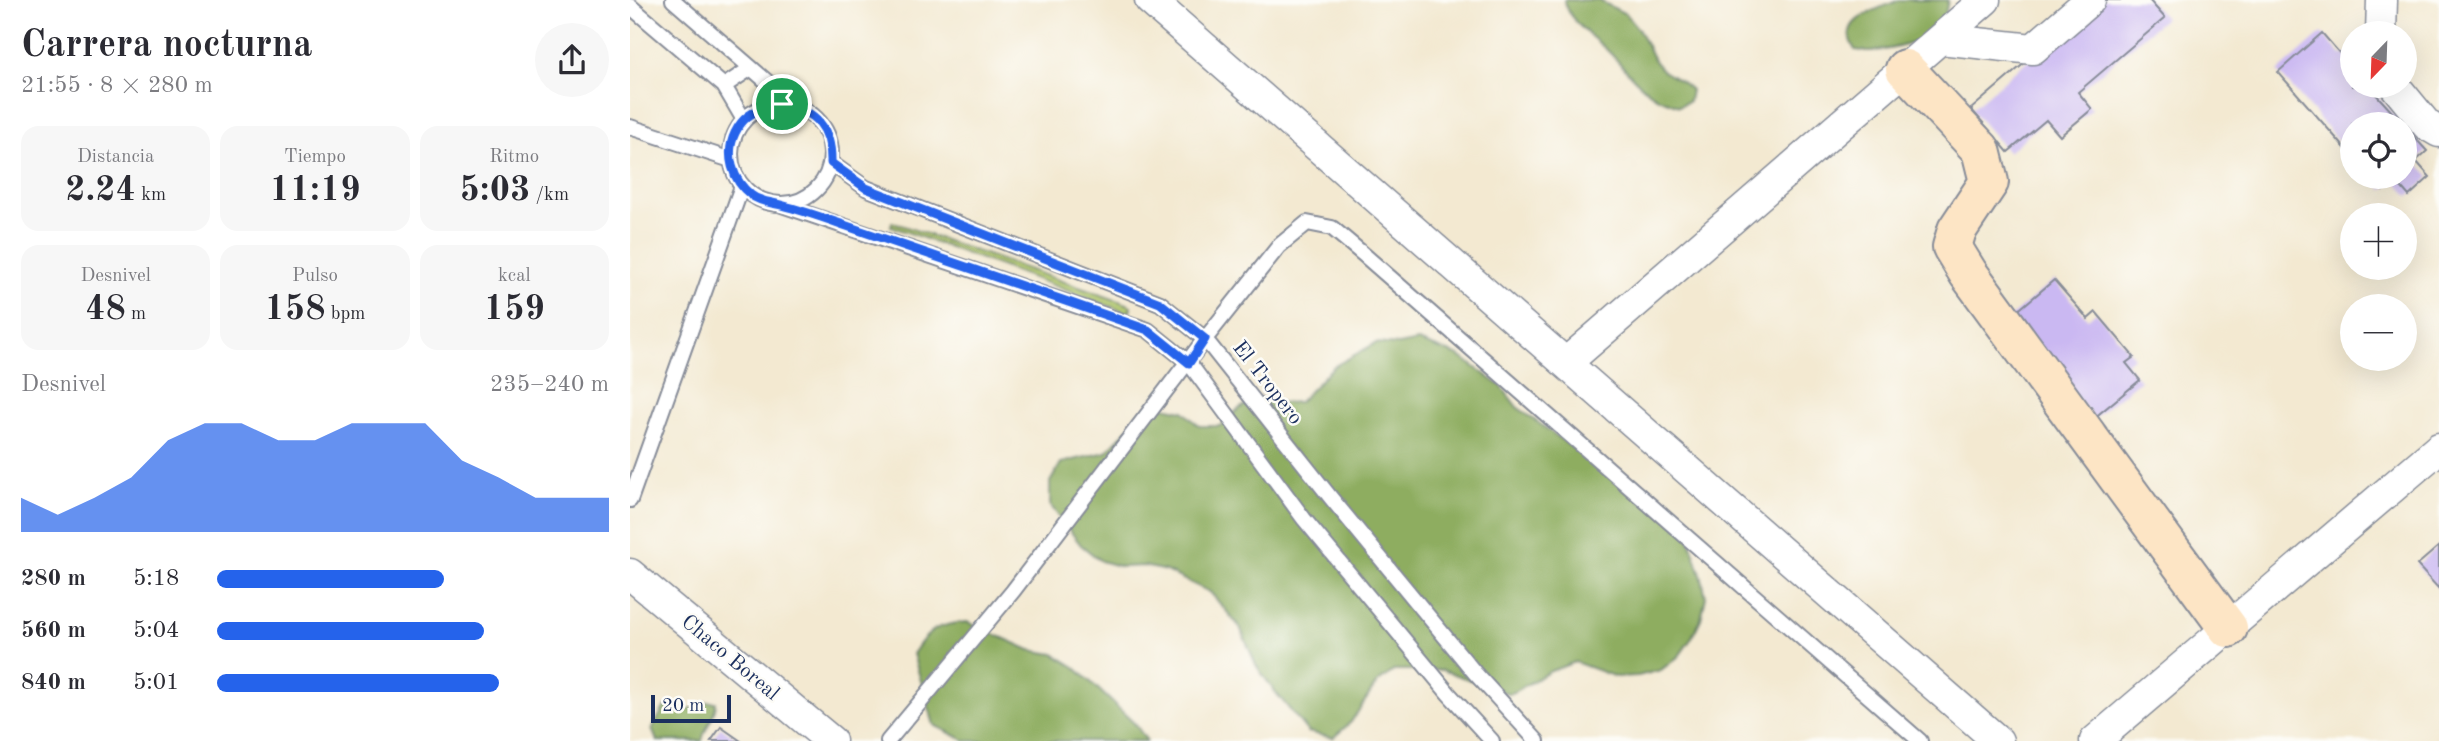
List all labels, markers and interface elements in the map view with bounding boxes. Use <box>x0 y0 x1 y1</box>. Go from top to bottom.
north arrow <box>2340 21 2417 98</box>
map controls <box>2340 21 2417 371</box>
button: share <box>535 23 609 97</box>
text: Carrera nocturna <box>21 27 312 65</box>
text: 21:55 · 8 × 280 m <box>21 74 213 97</box>
pin <box>752 74 812 134</box>
icon: arrive <box>763 85 801 123</box>
button: locate <box>2340 112 2417 189</box>
text: Distancia <box>77 148 154 167</box>
text: Tiempo <box>284 148 346 167</box>
text: Ritmo <box>489 148 539 167</box>
text: 2.24 <box>65 173 136 208</box>
text: 11:19 <box>269 173 361 208</box>
text: 5:03 <box>460 173 530 208</box>
text: km <box>136 186 166 205</box>
text: /km <box>530 186 569 205</box>
button: + <box>2340 203 2417 280</box>
text: Desnivel <box>81 267 151 286</box>
text: Pulso <box>292 267 338 286</box>
text: kcal <box>498 267 531 286</box>
text: 48 <box>85 292 126 327</box>
text: 158 <box>265 292 325 327</box>
text: 159 <box>484 292 545 327</box>
button: − <box>2340 294 2417 371</box>
text: m <box>126 305 146 324</box>
text: bpm <box>325 305 365 324</box>
street label: El Tropero <box>1228 337 1306 429</box>
text: Desnivel <box>21 373 106 396</box>
text: 235–240 m <box>490 373 609 396</box>
text: 280 m <box>21 567 86 590</box>
text: 5:18 <box>133 567 179 590</box>
street label: Chaco Boreal <box>677 611 783 705</box>
text: 560 m <box>21 619 86 642</box>
text: 5:04 <box>133 619 179 642</box>
text: 840 m <box>21 671 86 694</box>
text: 5:01 <box>133 671 179 694</box>
scale bar <box>651 692 732 724</box>
text: 20 m <box>662 697 704 716</box>

